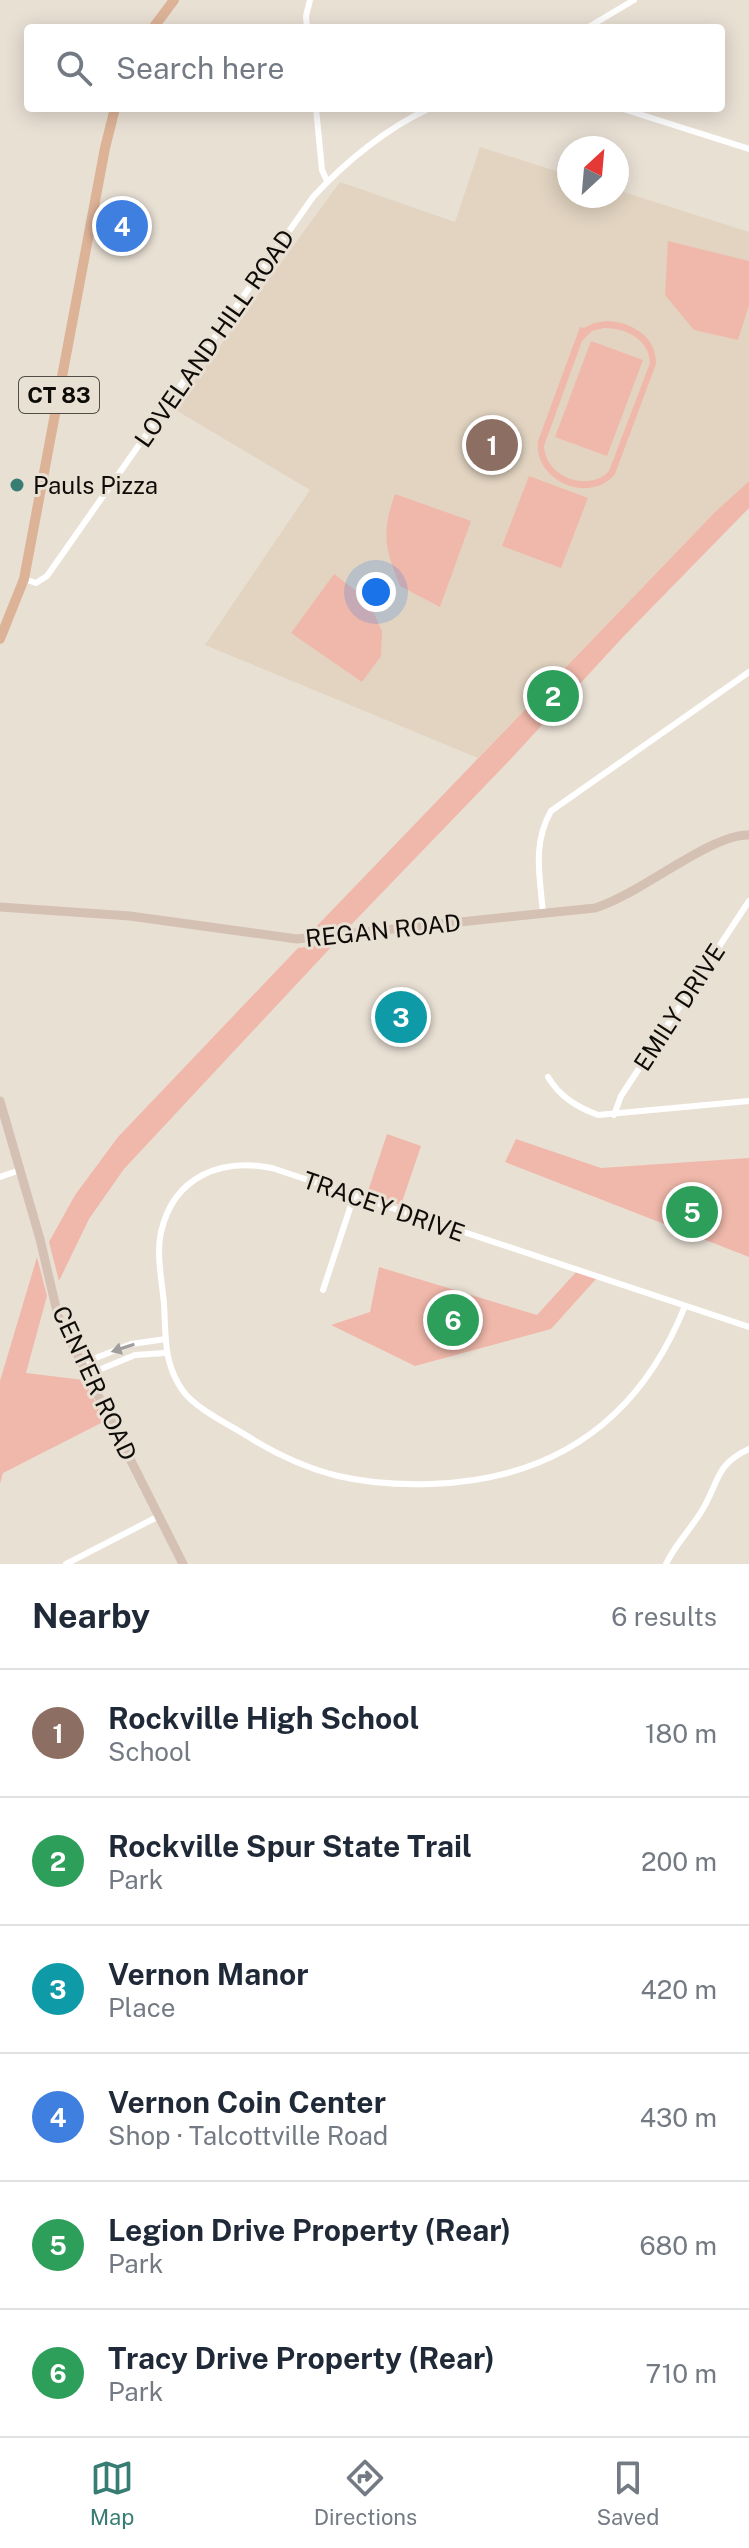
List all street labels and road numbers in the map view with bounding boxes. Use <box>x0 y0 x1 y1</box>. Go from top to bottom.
street label: LOVELAND HILL ROAD <box>128 224 300 452</box>
road number: CT 83 <box>19 377 99 413</box>
street label: REGAN ROAD <box>304 908 462 952</box>
street label: EMILY DRIVE <box>628 938 730 1076</box>
street label: TRACEY DRIVE <box>299 1165 469 1247</box>
street label: CENTER ROAD <box>47 1301 143 1465</box>

